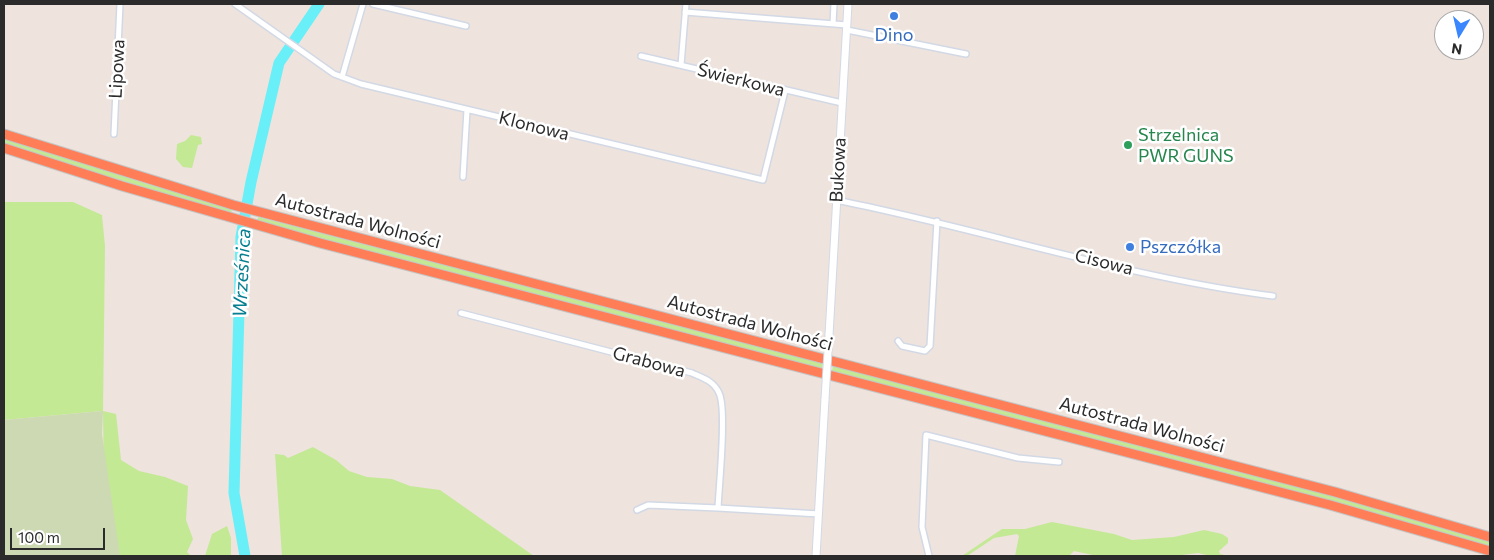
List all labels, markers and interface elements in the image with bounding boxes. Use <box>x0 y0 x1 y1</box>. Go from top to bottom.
marker: Dino <box>888 10 900 22</box>
north arrow <box>1434 10 1484 60</box>
place label: Dino <box>875 24 913 46</box>
street label: Lipowa <box>105 39 129 99</box>
text: N <box>1450 40 1463 59</box>
street label: Świerkowa <box>695 59 787 101</box>
street label: Klonowa <box>497 107 571 145</box>
place label: Strzelnica PWR GUNS <box>1138 124 1234 166</box>
street label: Bukowa <box>826 137 850 203</box>
marker: Strzelnica PWR GUNS <box>1122 139 1134 151</box>
street label: Autostrada Wolności <box>273 189 443 253</box>
water label: Wrześnica <box>228 228 256 318</box>
place label: Pszczółka <box>1140 236 1221 258</box>
marker: Pszczółka <box>1124 241 1136 253</box>
street label: Cisowa <box>1073 244 1135 280</box>
street label: Autostrada Wolności <box>665 291 835 355</box>
street label: Grabowa <box>610 342 688 382</box>
street label: Autostrada Wolności <box>1057 393 1227 457</box>
scale bar <box>12 518 108 550</box>
text: 100 m <box>18 528 60 546</box>

